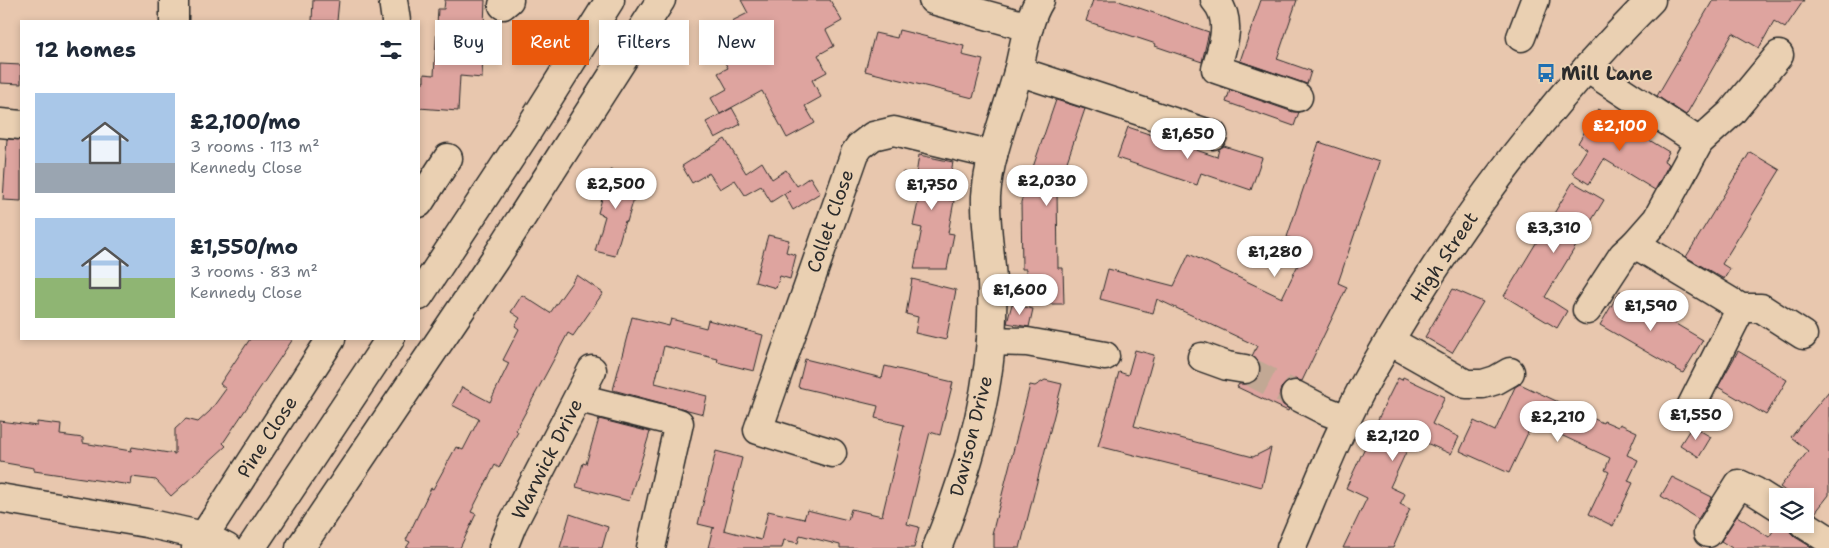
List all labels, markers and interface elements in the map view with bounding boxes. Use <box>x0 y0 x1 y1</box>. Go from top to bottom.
chip: Buy <box>435 20 502 65</box>
chip: Rent <box>512 20 589 65</box>
chip: Filters <box>599 20 689 65</box>
chip: New <box>699 20 774 65</box>
text: 12 homes <box>35 36 136 64</box>
icon: filters <box>377 36 405 64</box>
place label: Mill Lane <box>1561 61 1653 86</box>
bus stop icon: Mill Lane <box>1535 62 1557 84</box>
text: £2,100/mo <box>190 108 301 136</box>
pin: £2,100 <box>1579 110 1661 152</box>
icon: home <box>75 113 135 173</box>
text: £2,100 <box>1593 115 1647 136</box>
pin: £1,650 <box>1147 118 1229 160</box>
text: £1,650 <box>1162 123 1214 144</box>
text: 3 rooms · 113 m² <box>190 136 320 157</box>
text: Kennedy Close <box>190 157 302 178</box>
pin: £2,030 <box>1006 164 1088 207</box>
street label: Collet Close <box>801 166 859 276</box>
pin: £2,500 <box>575 168 657 210</box>
pin: £1,750 <box>891 168 973 211</box>
text: £2,030 <box>1018 170 1076 191</box>
text: £2,500 <box>587 173 645 194</box>
text: £1,750 <box>906 174 958 195</box>
street label: High Street <box>1404 207 1484 307</box>
pin: £3,310 <box>1513 212 1595 254</box>
text: £3,310 <box>1527 217 1581 238</box>
text: £1,550/mo <box>190 233 298 261</box>
pin: £1,280 <box>1234 236 1316 278</box>
icon: home <box>75 238 135 298</box>
text: £1,280 <box>1248 241 1302 262</box>
text: 3 rooms · 83 m² <box>190 261 318 282</box>
pin: £1,600 <box>979 274 1061 316</box>
text: £1,600 <box>993 279 1047 300</box>
text: Kennedy Close <box>190 282 302 303</box>
pin: £1,590 <box>1610 290 1692 332</box>
text: £1,590 <box>1625 295 1677 316</box>
street label: Davison Drive <box>944 373 998 499</box>
street label: Pine Close <box>231 391 303 483</box>
street label: Warwick Drive <box>506 394 588 524</box>
pin: £1,550 <box>1655 398 1737 441</box>
pin: £2,210 <box>1517 400 1599 443</box>
text: £1,550 <box>1670 404 1722 425</box>
text: £2,210 <box>1531 406 1585 427</box>
pin: £2,120 <box>1352 420 1434 462</box>
text: £2,120 <box>1366 425 1420 446</box>
map controls <box>1769 488 1814 533</box>
button: layers <box>1769 488 1814 533</box>

